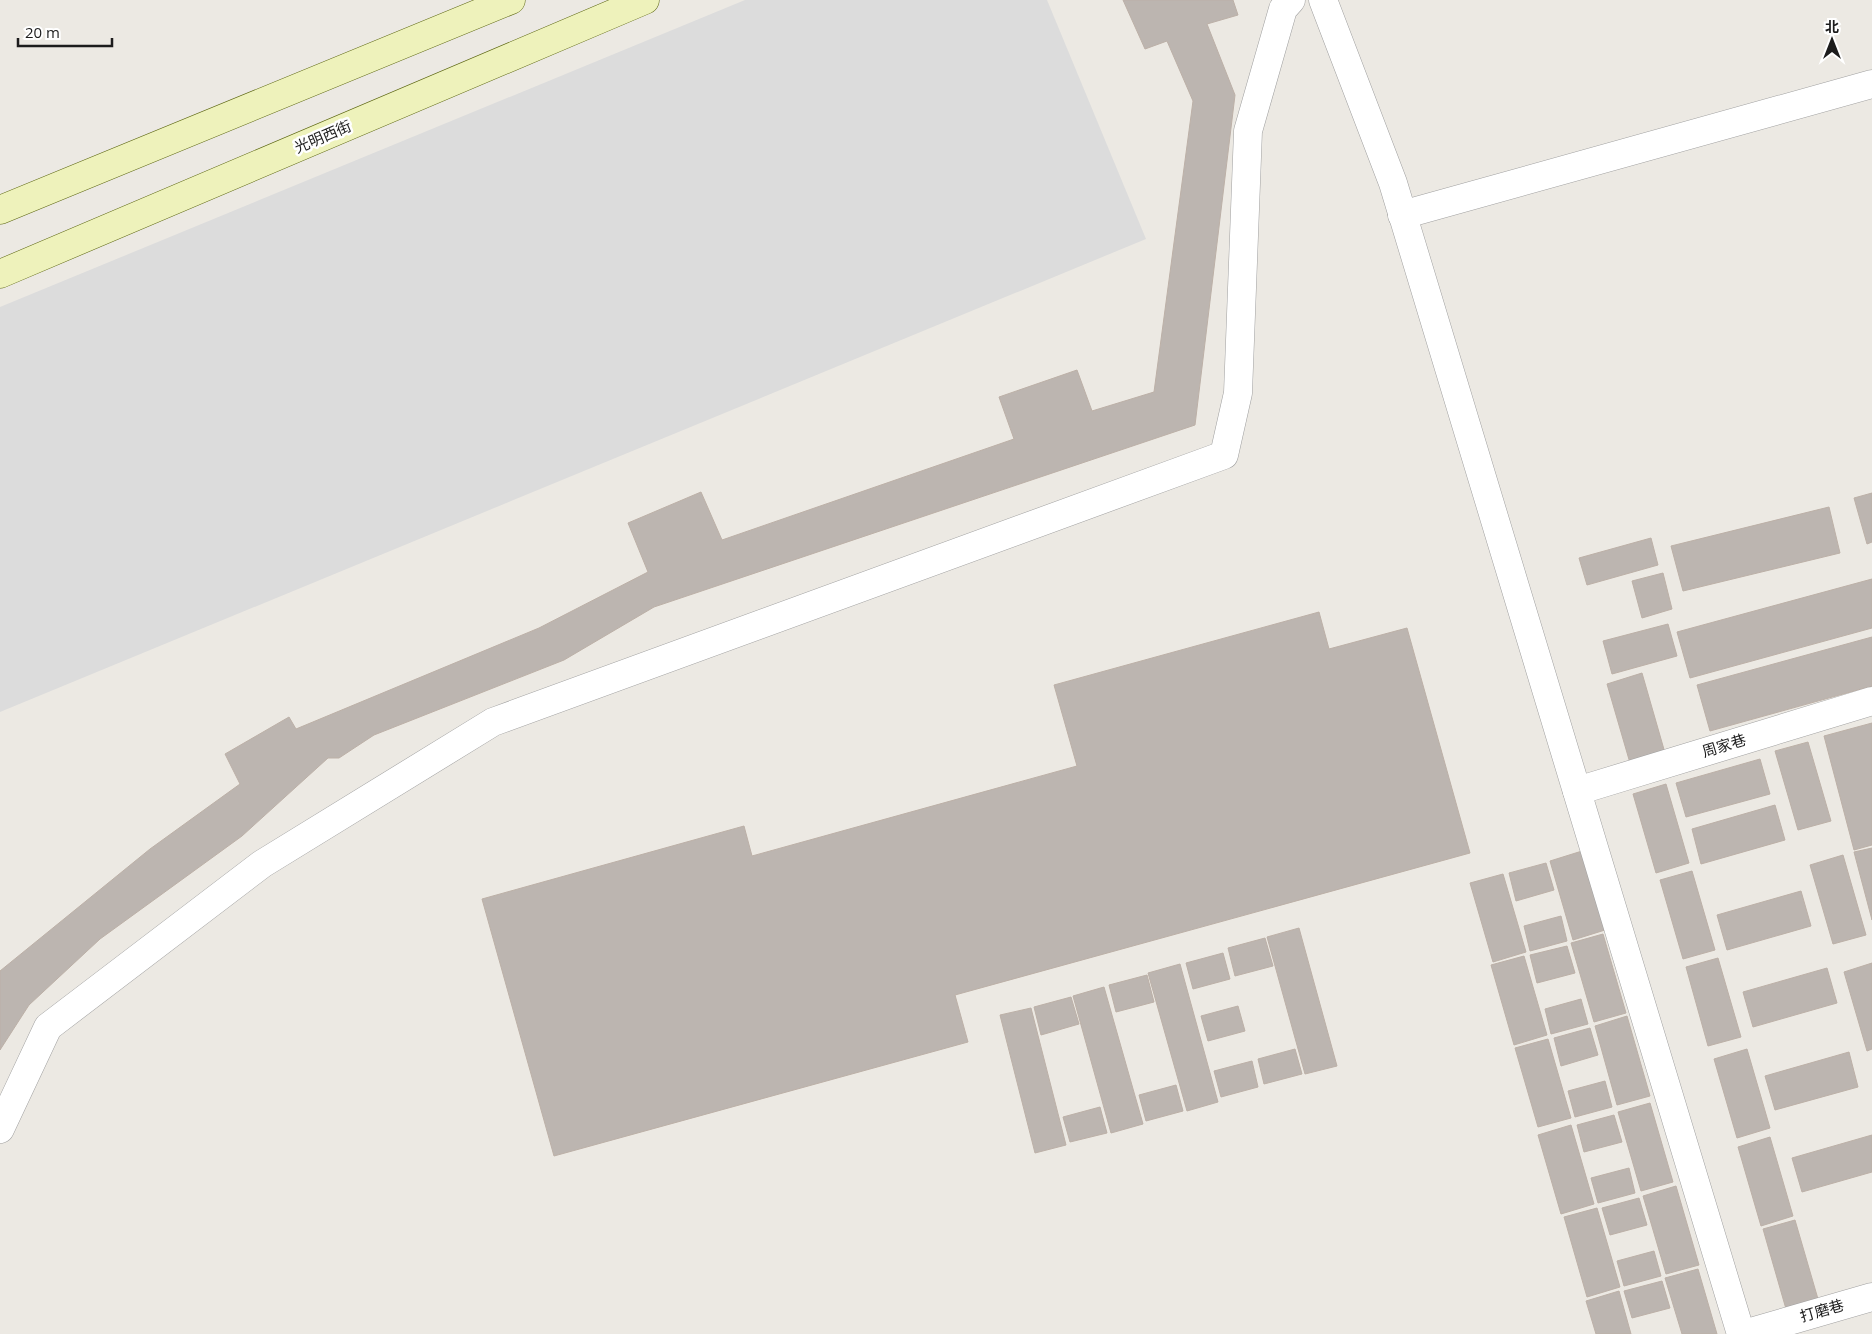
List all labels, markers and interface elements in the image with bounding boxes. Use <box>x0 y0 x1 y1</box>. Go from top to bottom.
scale bar <box>18 15 111 47</box>
north arrow <box>1807 15 1857 65</box>
text: 北 <box>1825 17 1839 36</box>
text: 20 m <box>25 22 60 42</box>
street label: 光明西街 <box>291 115 354 157</box>
street label: 周家巷 <box>1699 729 1748 761</box>
street label: 打磨巷 <box>1797 1294 1846 1326</box>

